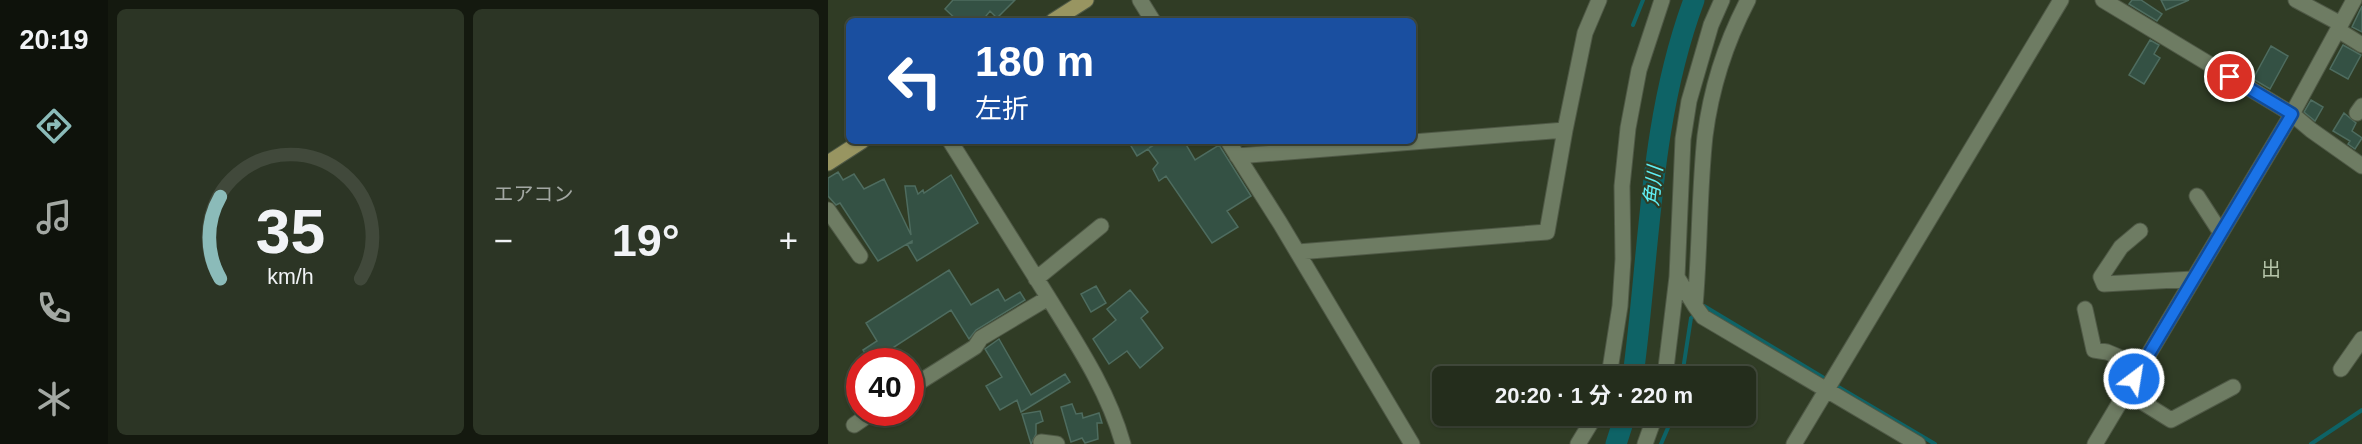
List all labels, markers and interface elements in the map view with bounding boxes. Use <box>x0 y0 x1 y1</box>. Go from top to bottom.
text: 20:19 <box>19 25 89 55</box>
text: 180 m <box>975 38 1094 85</box>
icon: left <box>876 42 954 120</box>
pin <box>2204 51 2255 102</box>
icon: arrive <box>2213 60 2246 93</box>
text: 左折 <box>975 94 1029 124</box>
icon: directions <box>33 105 75 147</box>
water label: 角川 <box>1640 163 1666 207</box>
text: エアコン <box>494 183 574 205</box>
icon: music <box>33 196 75 238</box>
text: 35 <box>256 197 325 266</box>
text: 19° <box>612 215 680 266</box>
text: − <box>494 222 513 259</box>
text: + <box>779 222 798 259</box>
district label: 出 <box>2261 258 2281 280</box>
text: km/h <box>267 265 313 289</box>
icon: phone <box>33 287 75 329</box>
position arrow <box>2102 347 2166 411</box>
speed limit sign: 40 <box>846 348 924 426</box>
icon: climate <box>33 378 75 420</box>
text: 20:20 · 1 分 · 220 m <box>1495 383 1693 408</box>

